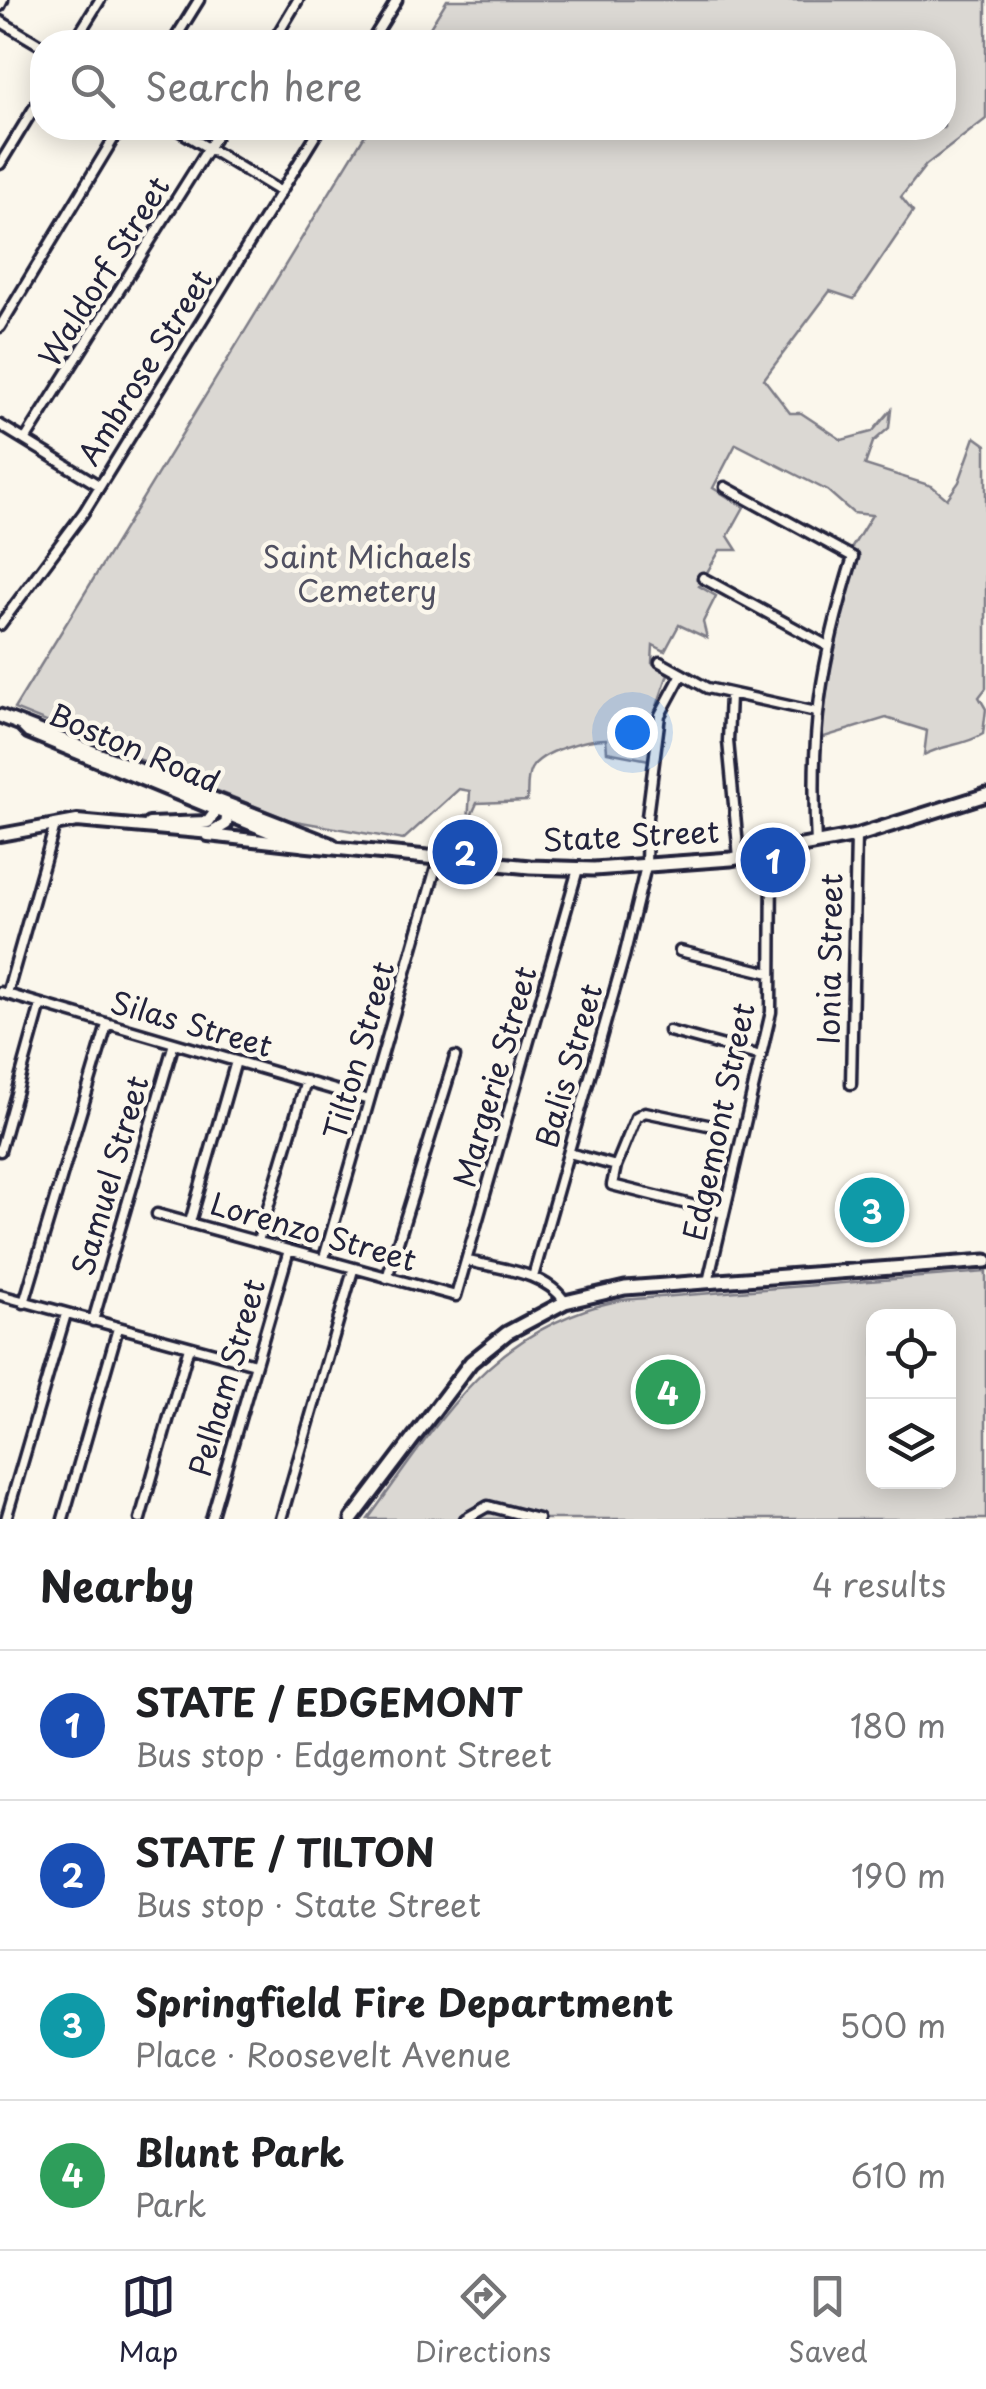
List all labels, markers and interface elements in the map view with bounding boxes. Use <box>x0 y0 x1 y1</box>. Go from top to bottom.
search box <box>30 30 956 140</box>
text: Search here <box>145 57 362 114</box>
icon: search <box>65 58 120 113</box>
street label: Waldorf Street <box>26 167 179 374</box>
street label: Ambrose Street <box>66 260 222 473</box>
park label: Saint Michaels Cemetery <box>262 533 472 612</box>
street label: Boston Road <box>43 690 227 803</box>
your location <box>607 707 658 758</box>
street label: State Street <box>541 807 720 862</box>
pin: 2 <box>432 814 498 890</box>
pin: 1 <box>740 822 806 898</box>
street label: Ionia Street <box>805 873 852 1045</box>
street label: Tilton Street <box>311 956 405 1145</box>
street label: Margerie Street <box>441 961 547 1192</box>
street label: Silas Street <box>106 978 278 1067</box>
street label: Balis Street <box>523 978 612 1152</box>
street label: Edgemont Street <box>670 998 765 1245</box>
street label: Samuel Street <box>59 1070 159 1281</box>
pin: 3 <box>840 1172 904 1248</box>
street label: Lorenzo Street <box>205 1180 422 1281</box>
street label: Pelham Street <box>176 1273 275 1481</box>
map controls <box>866 1309 956 1489</box>
button: locate <box>866 1309 956 1399</box>
pin: 4 <box>636 1354 700 1430</box>
button: layers <box>866 1399 956 1489</box>
text: Nearby <box>40 1553 194 1616</box>
text: 4 results <box>812 1560 946 1608</box>
text: STATE / EDGEMONT <box>135 1673 522 1730</box>
text: 1 <box>65 1701 80 1749</box>
text: 180 m <box>850 1701 946 1749</box>
text: Bus stop · Edgemont Street <box>135 1730 552 1778</box>
text: STATE / TILTON <box>135 1823 435 1880</box>
text: 2 <box>61 1851 84 1899</box>
text: 190 m <box>851 1851 946 1899</box>
text: Bus stop · State Street <box>135 1880 481 1928</box>
text: Springfield Fire Department <box>135 1973 673 2030</box>
text: 3 <box>62 2001 83 2049</box>
text: 500 m <box>840 2001 946 2049</box>
text: Place · Roosevelt Avenue <box>135 2030 511 2078</box>
text: Blunt Park <box>135 2123 344 2180</box>
text: 4 <box>62 2151 83 2199</box>
text: 610 m <box>851 2151 946 2199</box>
text: Park <box>135 2180 207 2228</box>
tab: Map <box>118 2269 178 2372</box>
tab: Directions <box>415 2269 551 2372</box>
tab: Saved <box>788 2269 868 2372</box>

